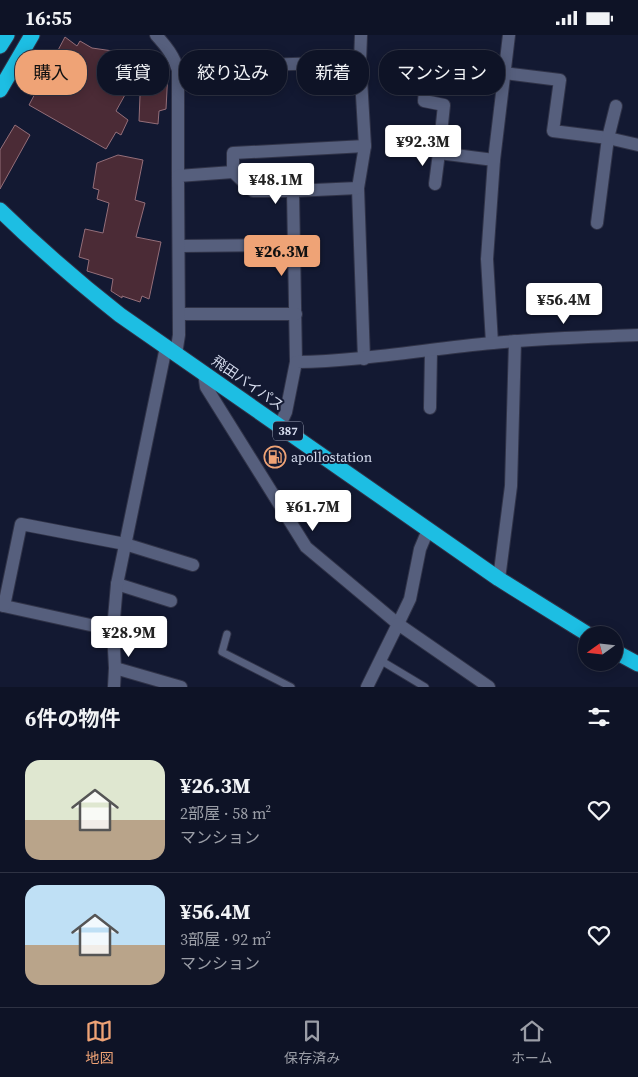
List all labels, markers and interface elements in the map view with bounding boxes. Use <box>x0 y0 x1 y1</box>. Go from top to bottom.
text: 16:55 <box>25 5 72 31</box>
chip: 購入 <box>15 50 87 95</box>
chip: 賃貸 <box>97 50 169 95</box>
chip: 絞り込み <box>179 50 287 95</box>
chip: 新着 <box>297 50 369 95</box>
chip: マンション <box>379 50 505 95</box>
pin: ¥92.3M <box>382 125 464 167</box>
text: ¥92.3M <box>396 130 450 152</box>
pin: ¥48.1M <box>235 163 317 205</box>
text: ¥48.1M <box>249 168 303 190</box>
pin: ¥26.3M <box>241 235 323 277</box>
text: ¥26.3M <box>255 240 309 262</box>
pin: ¥56.4M <box>523 283 605 325</box>
text: ¥56.4M <box>537 288 591 310</box>
street label: 飛田バイパス <box>208 351 288 415</box>
road number: 387 <box>273 421 303 441</box>
fuel station icon: apollostation <box>263 445 287 469</box>
place label: apollostation <box>291 447 373 467</box>
pin: ¥61.7M <box>272 489 354 532</box>
text: ¥61.7M <box>286 495 340 517</box>
pin: ¥28.9M <box>88 615 170 658</box>
text: ¥28.9M <box>102 621 156 643</box>
north arrow <box>578 626 622 671</box>
map controls <box>578 626 623 671</box>
icon: filters <box>585 703 613 731</box>
text: 6件の物件 <box>25 704 120 733</box>
text: ¥26.3M <box>180 771 251 800</box>
icon: home <box>65 780 125 840</box>
icon: heart <box>585 796 613 824</box>
text: 2部屋 · 58 m² <box>180 802 271 824</box>
text: マンション <box>180 826 260 848</box>
text: ¥56.4M <box>180 897 251 926</box>
icon: home <box>65 905 125 965</box>
icon: heart <box>585 921 613 949</box>
text: 3部屋 · 92 m² <box>180 928 271 950</box>
text: マンション <box>180 952 260 974</box>
tab: 地図 <box>85 1017 113 1068</box>
tab: 保存済み <box>284 1017 340 1068</box>
tab: ホーム <box>511 1017 553 1068</box>

